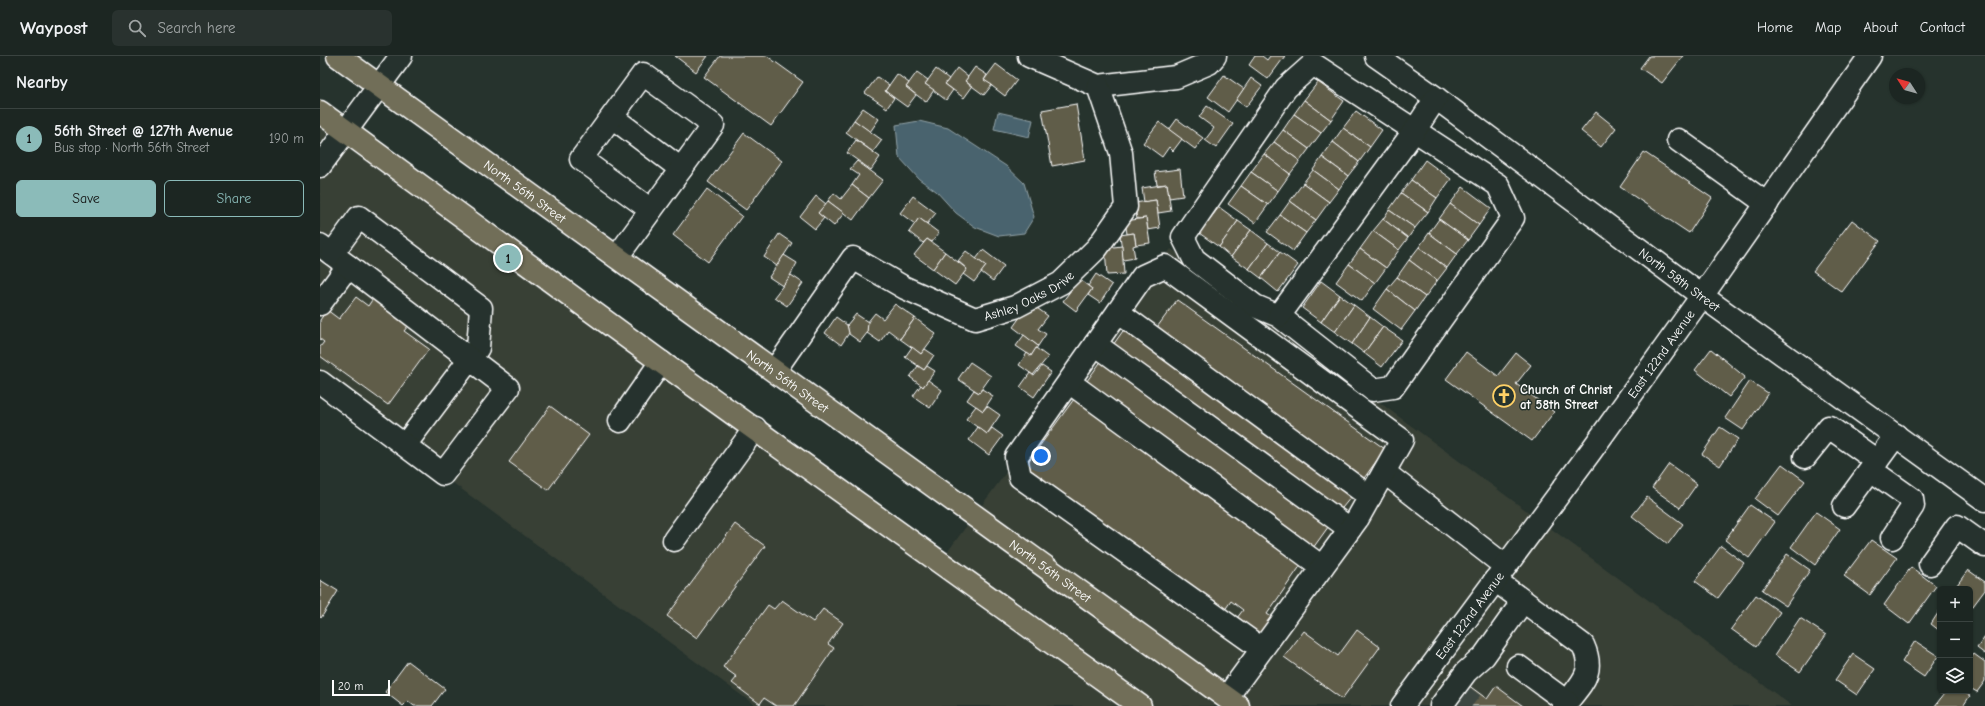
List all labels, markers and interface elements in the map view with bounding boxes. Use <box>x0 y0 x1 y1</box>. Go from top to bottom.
search box <box>112 10 392 46</box>
text: Waypost <box>20 17 88 39</box>
icon: search <box>126 17 148 39</box>
text: Search here <box>158 19 236 37</box>
text: Home <box>1757 19 1793 36</box>
text: Map <box>1815 19 1841 36</box>
text: About <box>1863 19 1898 36</box>
text: Contact <box>1920 19 1965 36</box>
north arrow <box>1889 68 1925 104</box>
text: Nearby <box>16 73 67 92</box>
text: 56th Street @ 127th Avenue <box>54 122 233 140</box>
text: 1 <box>26 131 32 146</box>
text: 190 m <box>269 131 304 146</box>
text: Bus stop · North 56th Street <box>54 140 209 155</box>
street label: North 56th Street <box>481 157 570 227</box>
button: Save <box>16 180 156 217</box>
button: Share <box>164 180 304 217</box>
pin: 1 <box>495 243 521 273</box>
street label: North 58th Street <box>1636 245 1724 315</box>
street label: Ashley Oaks Drive <box>982 267 1077 324</box>
street label: East 122nd Avenue <box>1624 307 1698 401</box>
street label: North 56th Street <box>744 347 833 417</box>
place label: Church of Christ at 58th Street <box>1520 382 1613 412</box>
church icon: Church of Christ at 58th Street <box>1491 383 1517 409</box>
your location <box>1031 446 1051 466</box>
street label: North 56th Street <box>1006 536 1095 606</box>
street label: East 122nd Avenue <box>1432 569 1507 662</box>
map controls <box>1937 586 1973 694</box>
button: + <box>1937 586 1973 622</box>
button: − <box>1937 622 1973 658</box>
button: layers <box>1937 658 1973 694</box>
scale bar <box>332 678 390 697</box>
text: 20 m <box>338 680 363 693</box>

